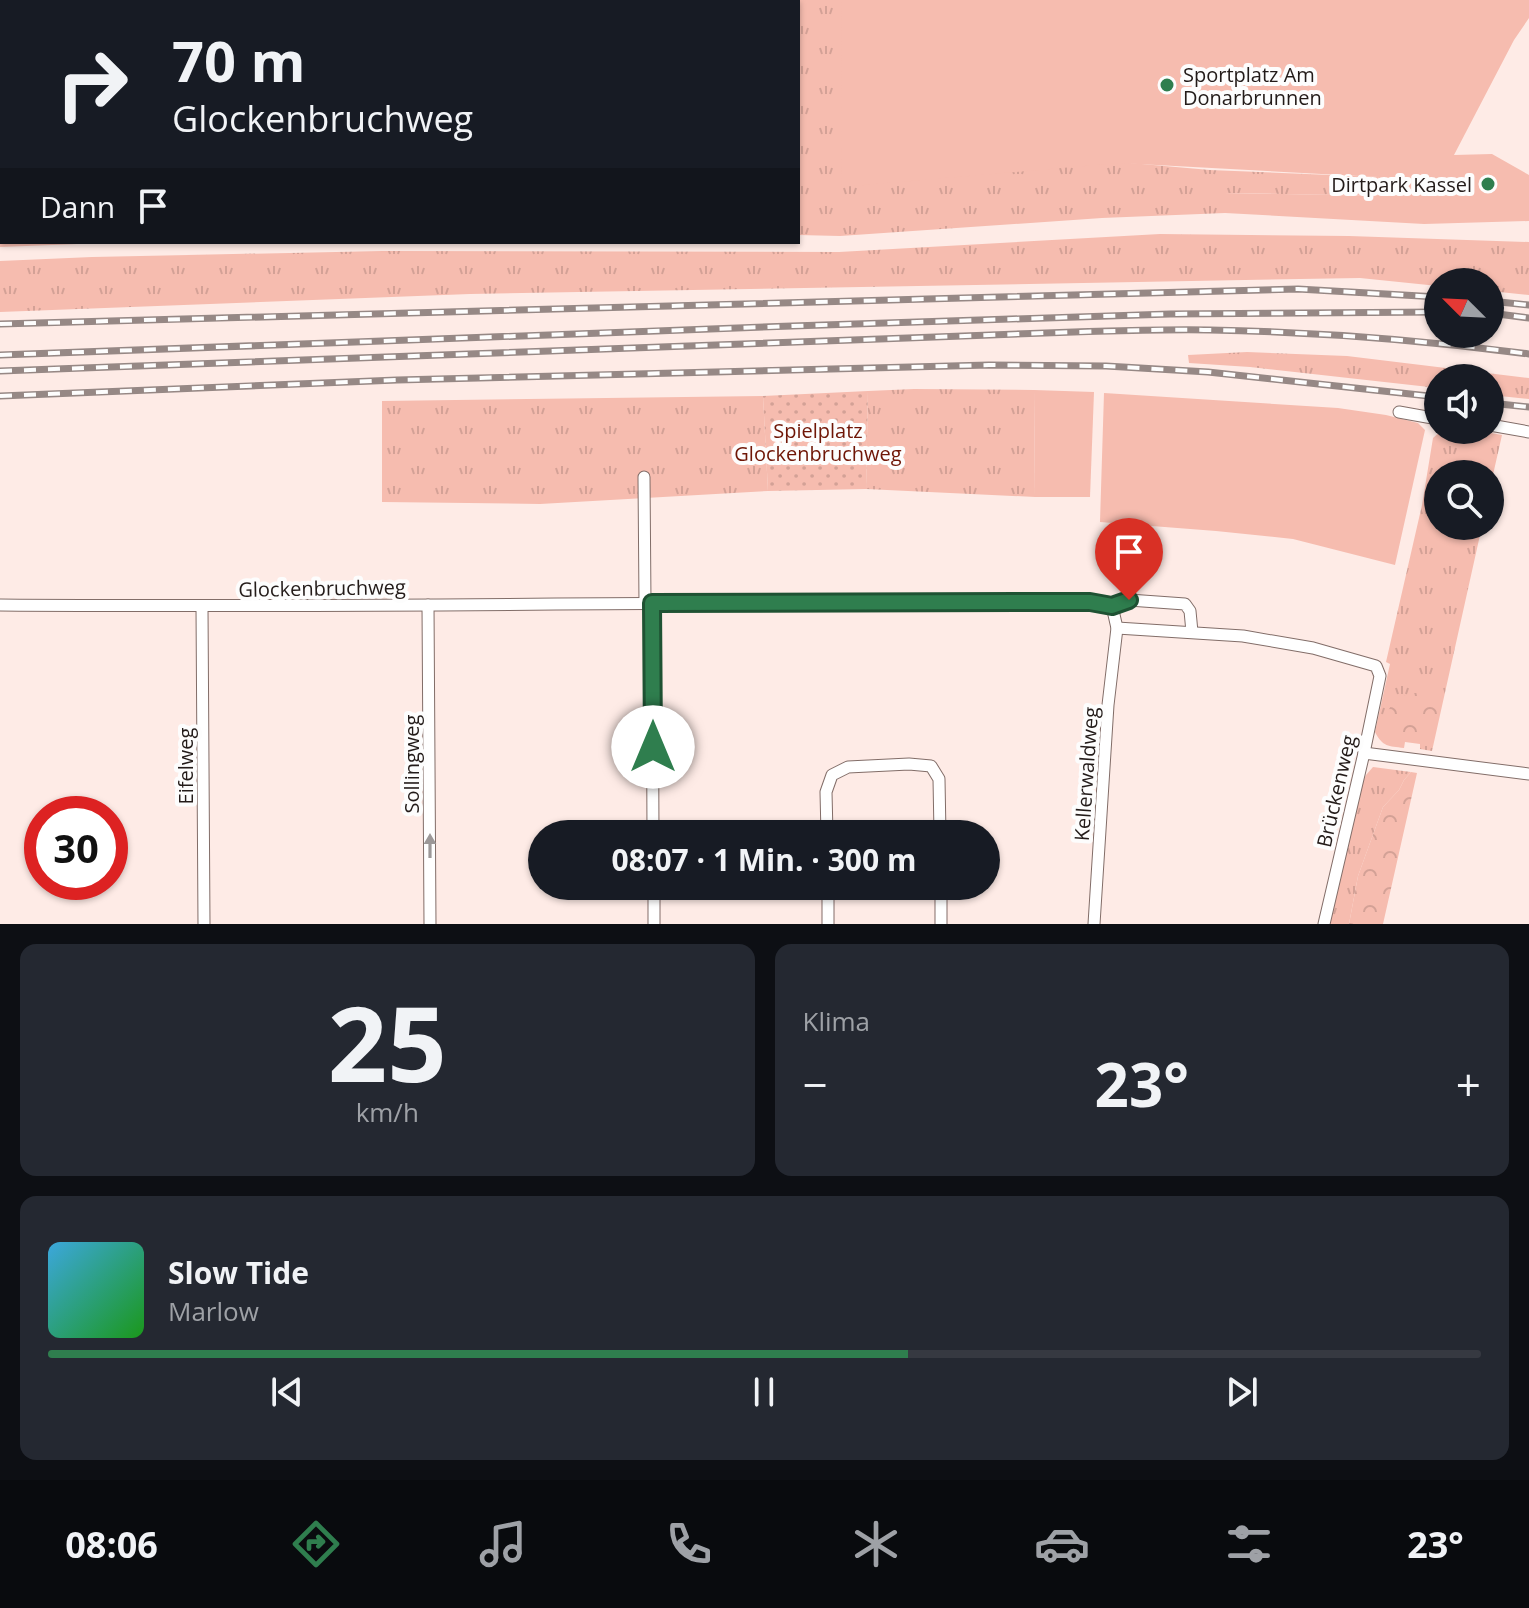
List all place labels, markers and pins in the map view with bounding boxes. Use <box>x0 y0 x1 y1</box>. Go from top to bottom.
place label: Sportplatz Am Donarbrunnen <box>1183 61 1322 111</box>
marker: Sportplatz Am Donarbrunnen <box>1158 76 1176 94</box>
place label: Dirtpark Kassel <box>1331 171 1472 198</box>
marker: Dirtpark Kassel <box>1479 175 1497 193</box>
pin <box>1095 518 1163 600</box>

